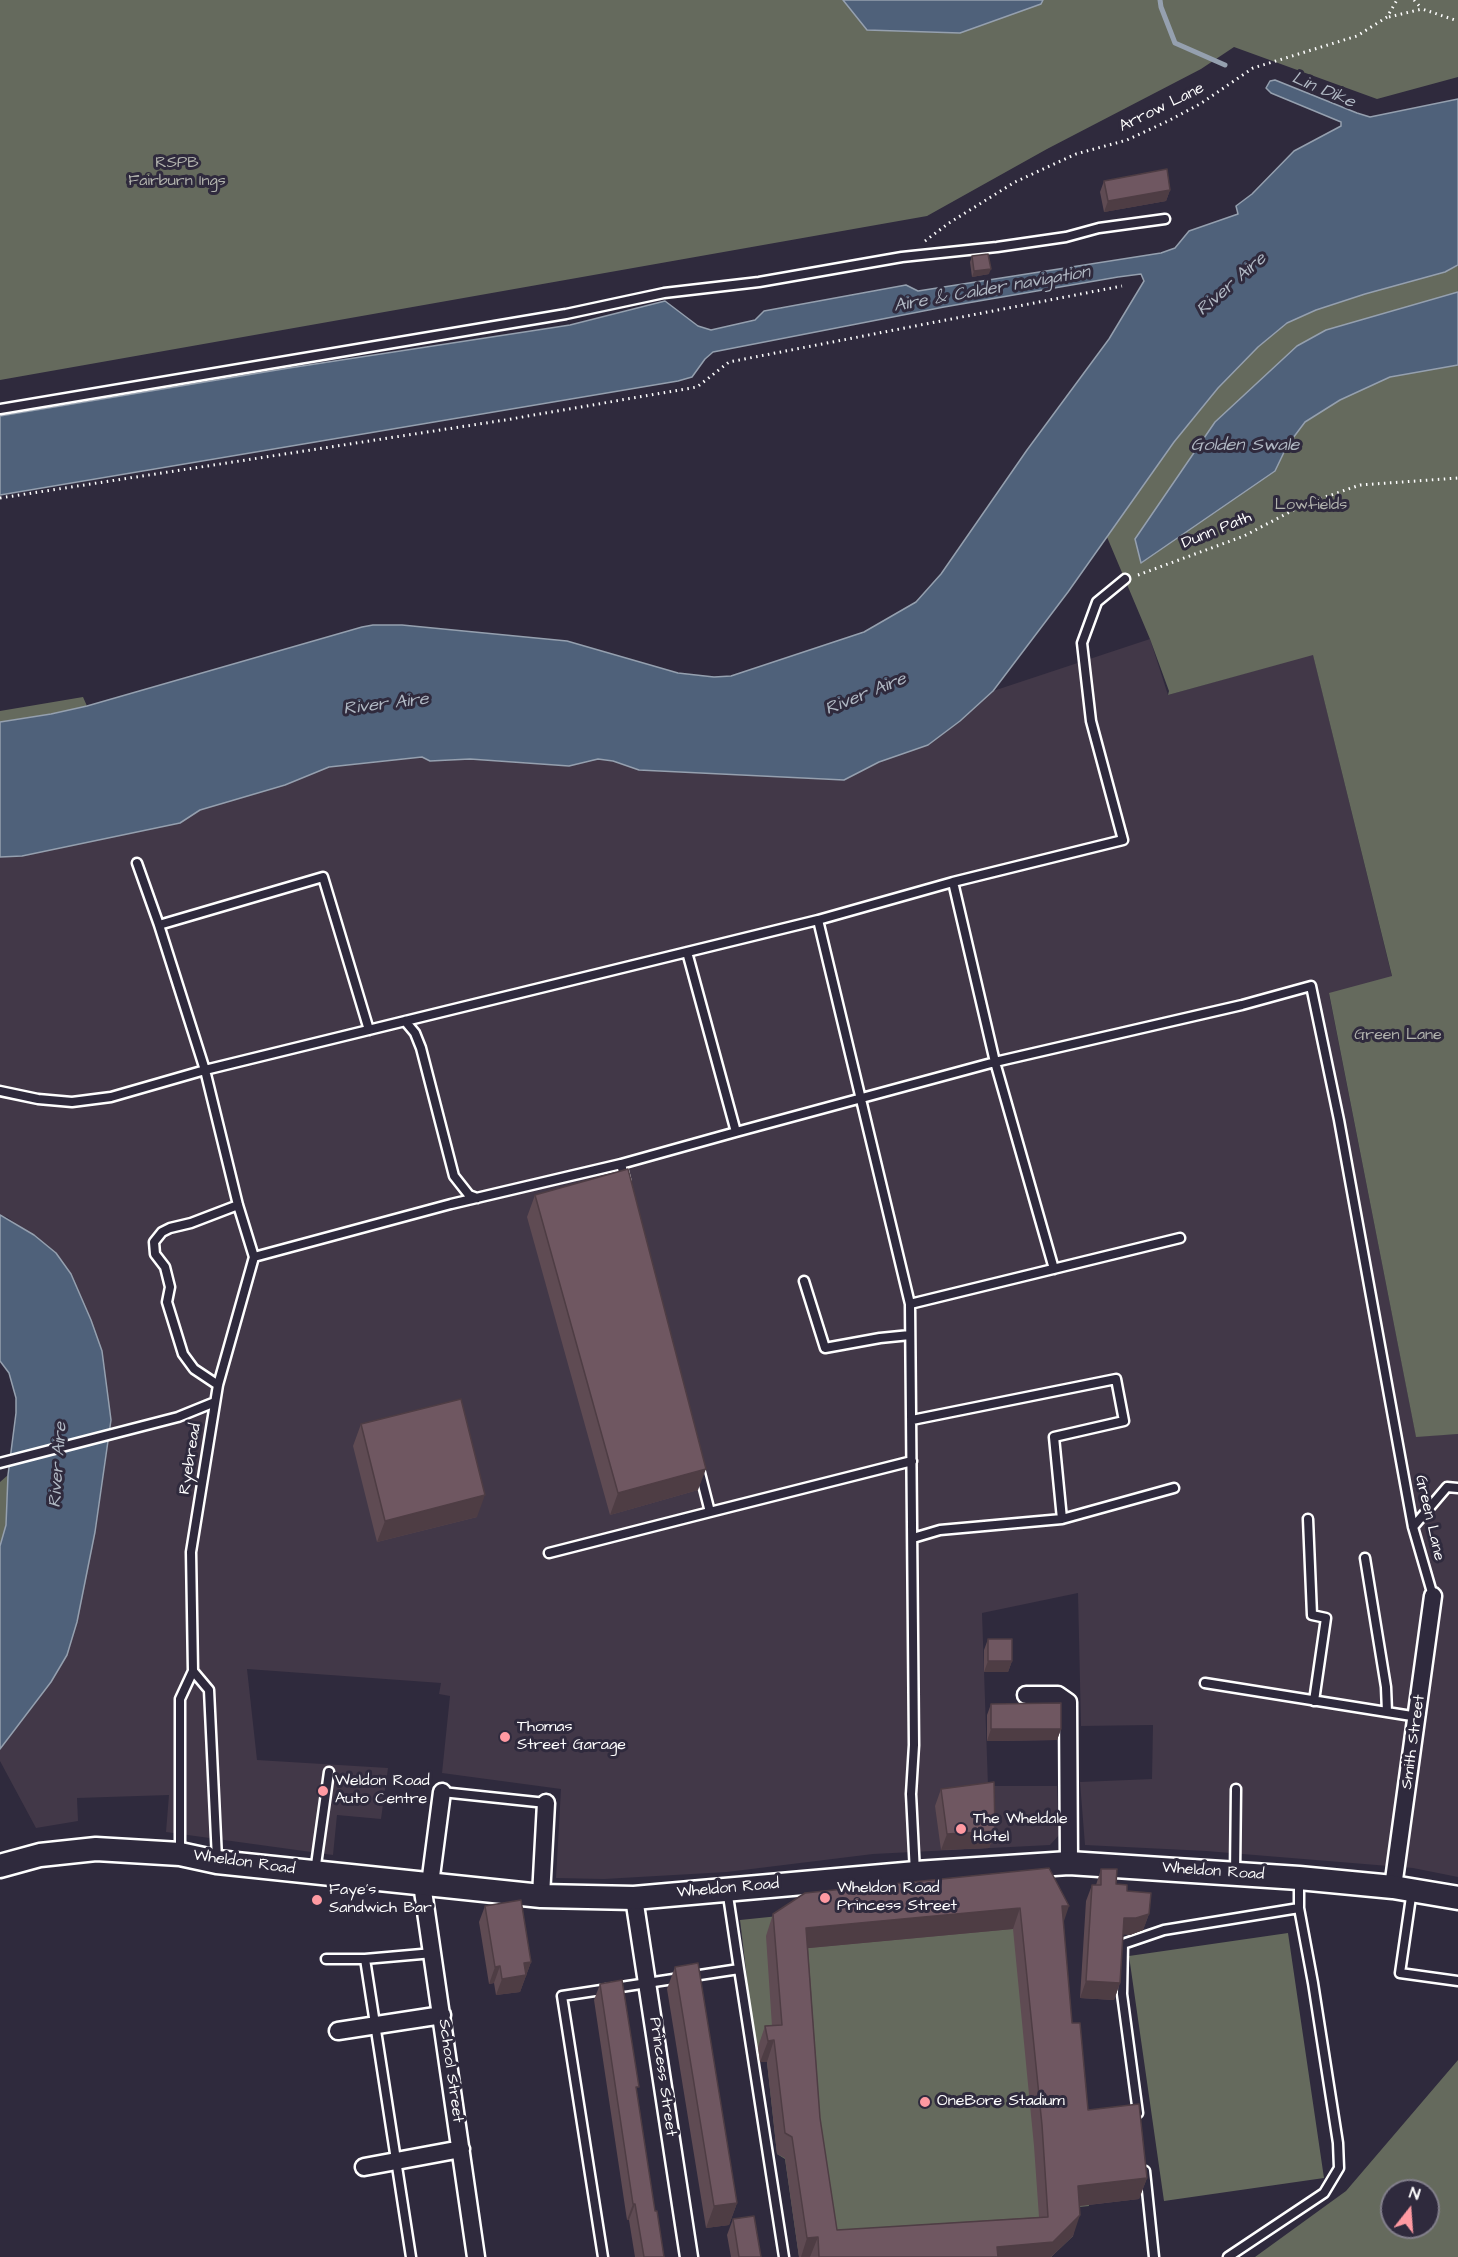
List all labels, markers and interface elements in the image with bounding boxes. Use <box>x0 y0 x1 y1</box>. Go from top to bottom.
water label: Lin Dike <box>1288 68 1358 114</box>
street label: Arrow Lane <box>1116 79 1208 137</box>
park label: RSPB Fairburn Ings <box>128 154 226 192</box>
water label: River Aire <box>1193 249 1271 321</box>
water label: Aire & Calder navigation <box>892 262 1092 318</box>
water label: Golden Swale <box>1191 435 1299 457</box>
park label: Lowfields <box>1275 496 1347 516</box>
street label: Dunn Path <box>1179 508 1255 554</box>
water label: River Aire <box>822 669 910 721</box>
water label: River Aire <box>342 689 430 721</box>
park label: Green Lane <box>1354 1026 1442 1046</box>
water label: River Aire <box>45 1422 73 1508</box>
street label: Ryebread <box>176 1422 206 1496</box>
street label: Green Lane <box>1410 1473 1448 1563</box>
street label: Smith Street <box>1398 1693 1430 1791</box>
place label: Thomas Street Garage <box>517 1718 626 1756</box>
marker: Thomas Street Garage <box>498 1730 512 1744</box>
place label: Weldon Road Auto Centre <box>335 1772 430 1810</box>
marker: Weldon Road Auto Centre <box>316 1784 330 1798</box>
place label: The Wheldale Hotel <box>973 1810 1068 1848</box>
marker: The Wheldale Hotel <box>954 1822 968 1836</box>
street label: Wheldon Road <box>192 1846 296 1880</box>
street label: Wheldon Road <box>1161 1859 1265 1885</box>
street label: Wheldon Road <box>676 1875 780 1903</box>
place label: Wheldon Road Princess Street <box>837 1879 957 1917</box>
place label: Faye's Sandwich Bar <box>329 1881 432 1919</box>
marker: Wheldon Road Princess Street <box>818 1891 832 1905</box>
marker: Faye's Sandwich Bar <box>310 1893 324 1907</box>
street label: Princess Street <box>644 2016 680 2138</box>
street label: School Street <box>433 2018 467 2124</box>
place label: OneBore Stadium <box>937 2092 1065 2112</box>
marker: OneBore Stadium <box>918 2095 932 2109</box>
north arrow <box>1380 2179 1440 2239</box>
text: N <box>1407 2182 1423 2206</box>

